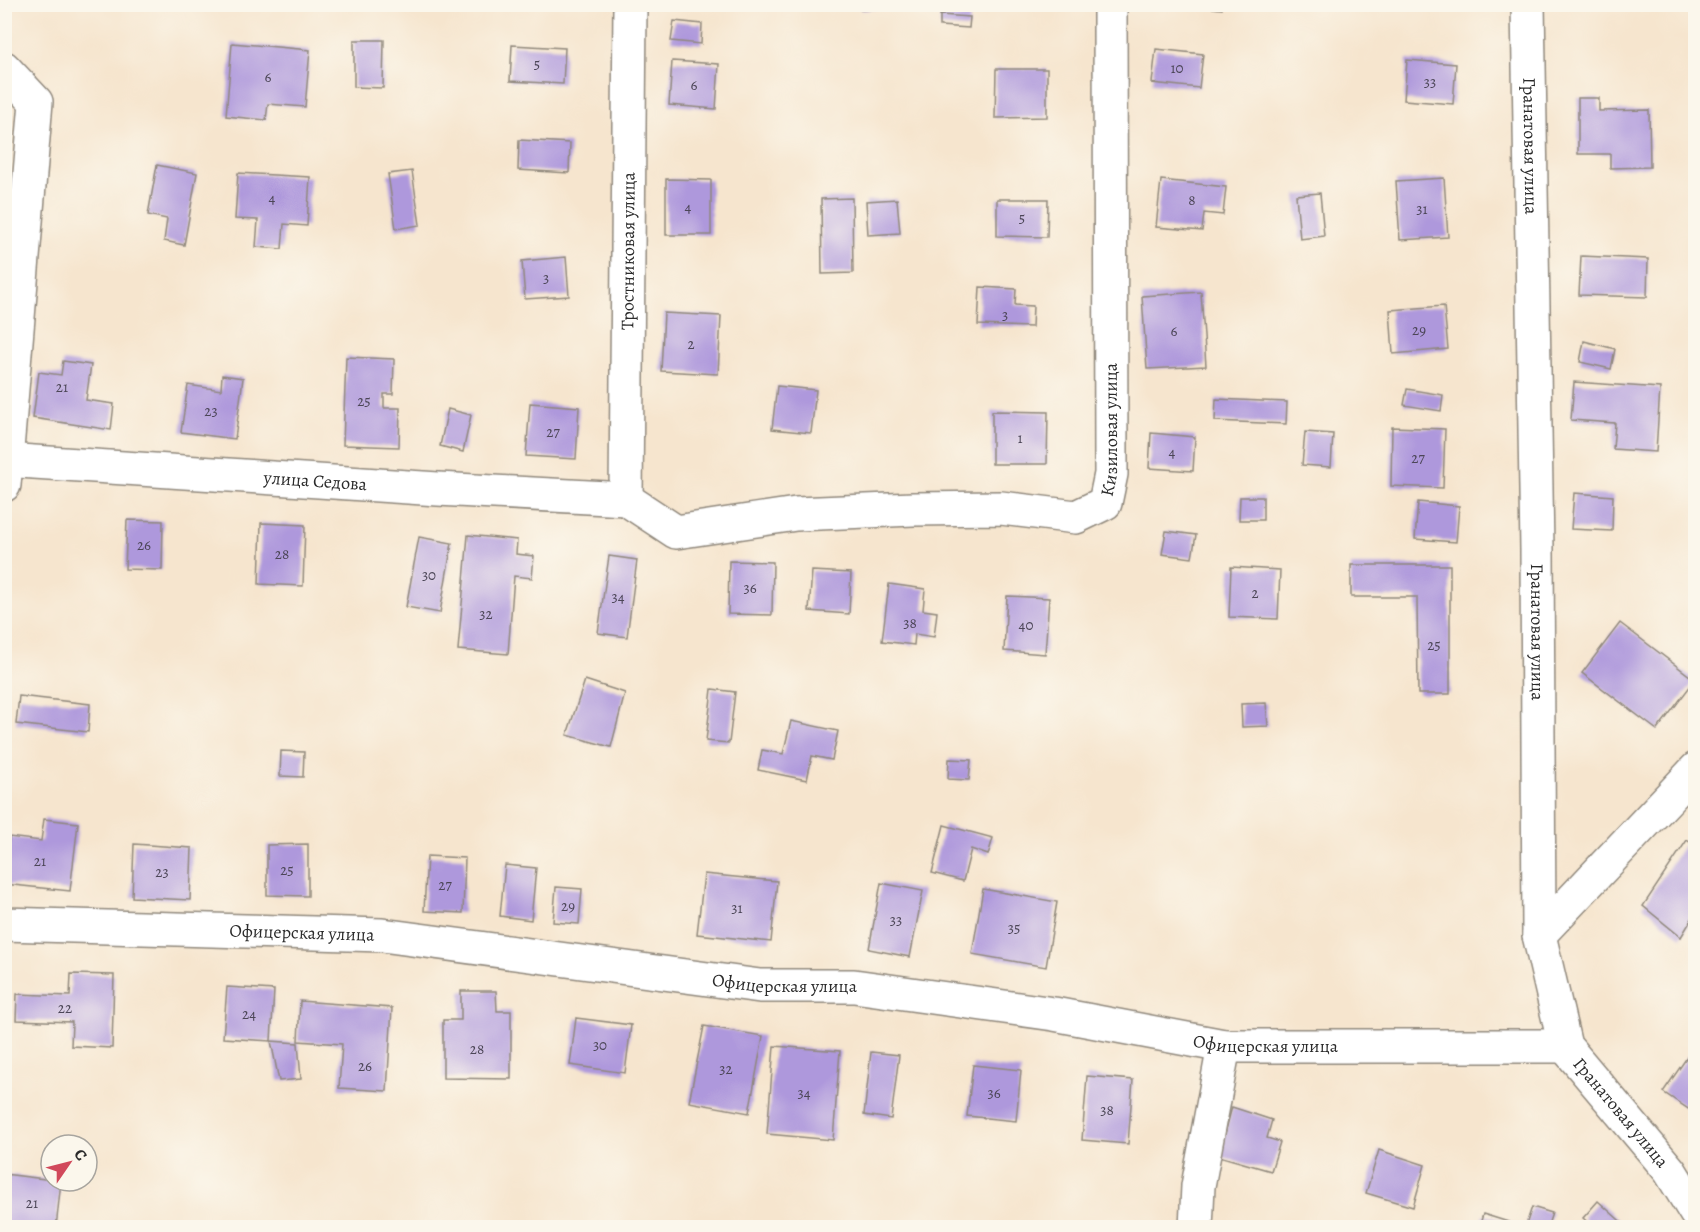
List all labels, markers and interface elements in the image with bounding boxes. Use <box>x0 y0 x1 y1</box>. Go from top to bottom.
house number: 5 <box>534 54 540 74</box>
house number: 10 <box>1170 58 1184 78</box>
house number: 6 <box>265 67 272 87</box>
house number: 33 <box>1424 72 1436 92</box>
house number: 6 <box>691 75 698 95</box>
street label: Гранатовая улица <box>1517 77 1543 215</box>
street label: Тростниковая улица <box>615 171 641 330</box>
house number: 4 <box>269 188 276 208</box>
house number: 8 <box>1188 190 1196 210</box>
house number: 4 <box>685 197 692 217</box>
house number: 31 <box>1416 199 1428 219</box>
house number: 5 <box>1019 208 1025 228</box>
house number: 3 <box>543 268 549 288</box>
house number: 3 <box>1002 305 1008 325</box>
house number: 29 <box>1412 320 1426 340</box>
house number: 6 <box>1171 321 1178 341</box>
house number: 2 <box>687 334 695 354</box>
street label: Кизиловая улица <box>1095 362 1123 498</box>
house number: 21 <box>56 377 68 397</box>
house number: 25 <box>357 391 371 411</box>
house number: 23 <box>204 401 218 421</box>
house number: 27 <box>546 422 560 442</box>
house number: 1 <box>1017 428 1023 448</box>
house number: 4 <box>1169 442 1176 462</box>
house number: 27 <box>1411 448 1425 468</box>
street label: улица Седова <box>262 465 368 496</box>
house number: 26 <box>137 535 151 555</box>
house number: 28 <box>275 544 289 564</box>
street label: Гранатовая улица <box>1525 563 1550 701</box>
house number: 30 <box>422 565 436 585</box>
house number: 36 <box>743 578 757 598</box>
house number: 2 <box>1251 583 1259 603</box>
house number: 34 <box>611 587 625 607</box>
house number: 32 <box>479 604 493 624</box>
house number: 38 <box>903 613 917 633</box>
house number: 40 <box>1019 615 1033 635</box>
house number: 25 <box>1427 635 1441 655</box>
house number: 21 <box>34 851 46 871</box>
house number: 25 <box>280 860 294 880</box>
house number: 23 <box>155 862 169 882</box>
house number: 27 <box>438 875 452 895</box>
house number: 29 <box>561 896 575 916</box>
house number: 31 <box>731 898 743 918</box>
house number: 33 <box>890 910 902 930</box>
house number: 35 <box>1008 918 1020 938</box>
street label: Офицерская улица <box>229 919 375 947</box>
street label: Офицерская улица <box>711 968 858 998</box>
house number: 22 <box>58 998 72 1018</box>
house number: 24 <box>242 1004 256 1024</box>
street label: Офицерская улица <box>1191 1028 1339 1058</box>
house number: 30 <box>593 1035 607 1055</box>
house number: 28 <box>470 1039 484 1059</box>
street label: Гранатовая улица <box>1568 1052 1675 1173</box>
house number: 26 <box>358 1056 372 1076</box>
house number: 32 <box>719 1059 733 1079</box>
house number: 34 <box>797 1083 811 1103</box>
house number: 36 <box>987 1083 1001 1103</box>
house number: 38 <box>1100 1100 1114 1120</box>
north arrow <box>39 1133 99 1193</box>
text: С <box>69 1145 92 1165</box>
house number: 21 <box>26 1193 38 1213</box>

